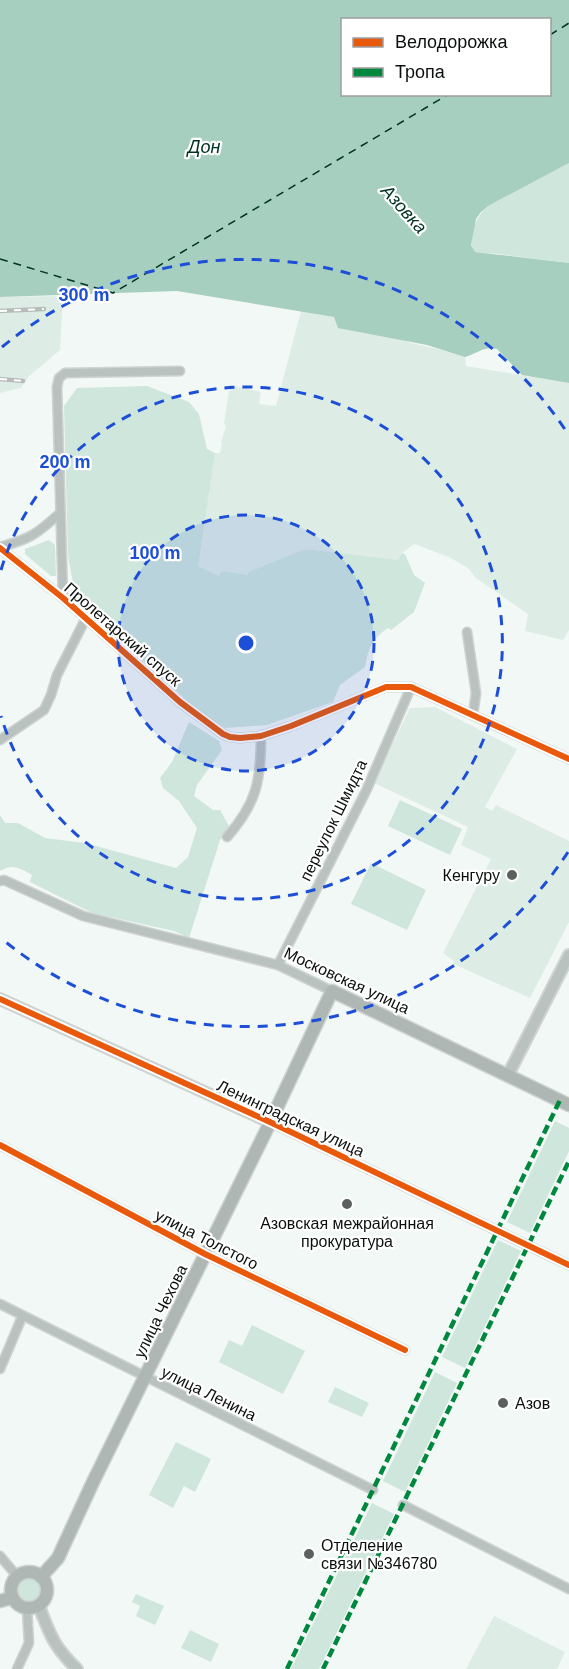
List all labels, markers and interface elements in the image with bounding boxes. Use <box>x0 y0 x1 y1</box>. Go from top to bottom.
legend <box>341 18 551 96</box>
text: Велодорожка <box>395 32 508 52</box>
text: Тропа <box>395 62 446 82</box>
water label: Дон <box>186 137 220 157</box>
water label: Азовка <box>376 180 431 237</box>
text: 300 m <box>58 285 110 305</box>
text: 200 m <box>39 452 91 472</box>
text: 100 m <box>129 543 181 563</box>
street label: Пролетарский спуск <box>61 579 185 690</box>
centre of rings <box>236 633 256 653</box>
street label: переулок Шмидта <box>297 757 370 884</box>
place label: Кенгуру <box>443 867 500 884</box>
marker: Кенгуру <box>505 868 519 882</box>
street label: Московская улица <box>281 944 412 1017</box>
street label: Ленинградская улица <box>215 1077 367 1160</box>
marker: Азовская межрайонная прокуратура <box>340 1197 354 1211</box>
street label: улица Толстого <box>152 1206 261 1273</box>
place label: Азовская межрайонная прокуратура <box>260 1215 434 1250</box>
street label: улица Чехова <box>131 1262 190 1361</box>
street label: улица Ленина <box>159 1363 259 1424</box>
place label: Азов <box>515 1395 550 1412</box>
marker: Азов <box>496 1396 510 1410</box>
place label: Отделение связи №346780 <box>321 1537 437 1572</box>
marker: Отделение связи №346780 <box>302 1547 316 1561</box>

